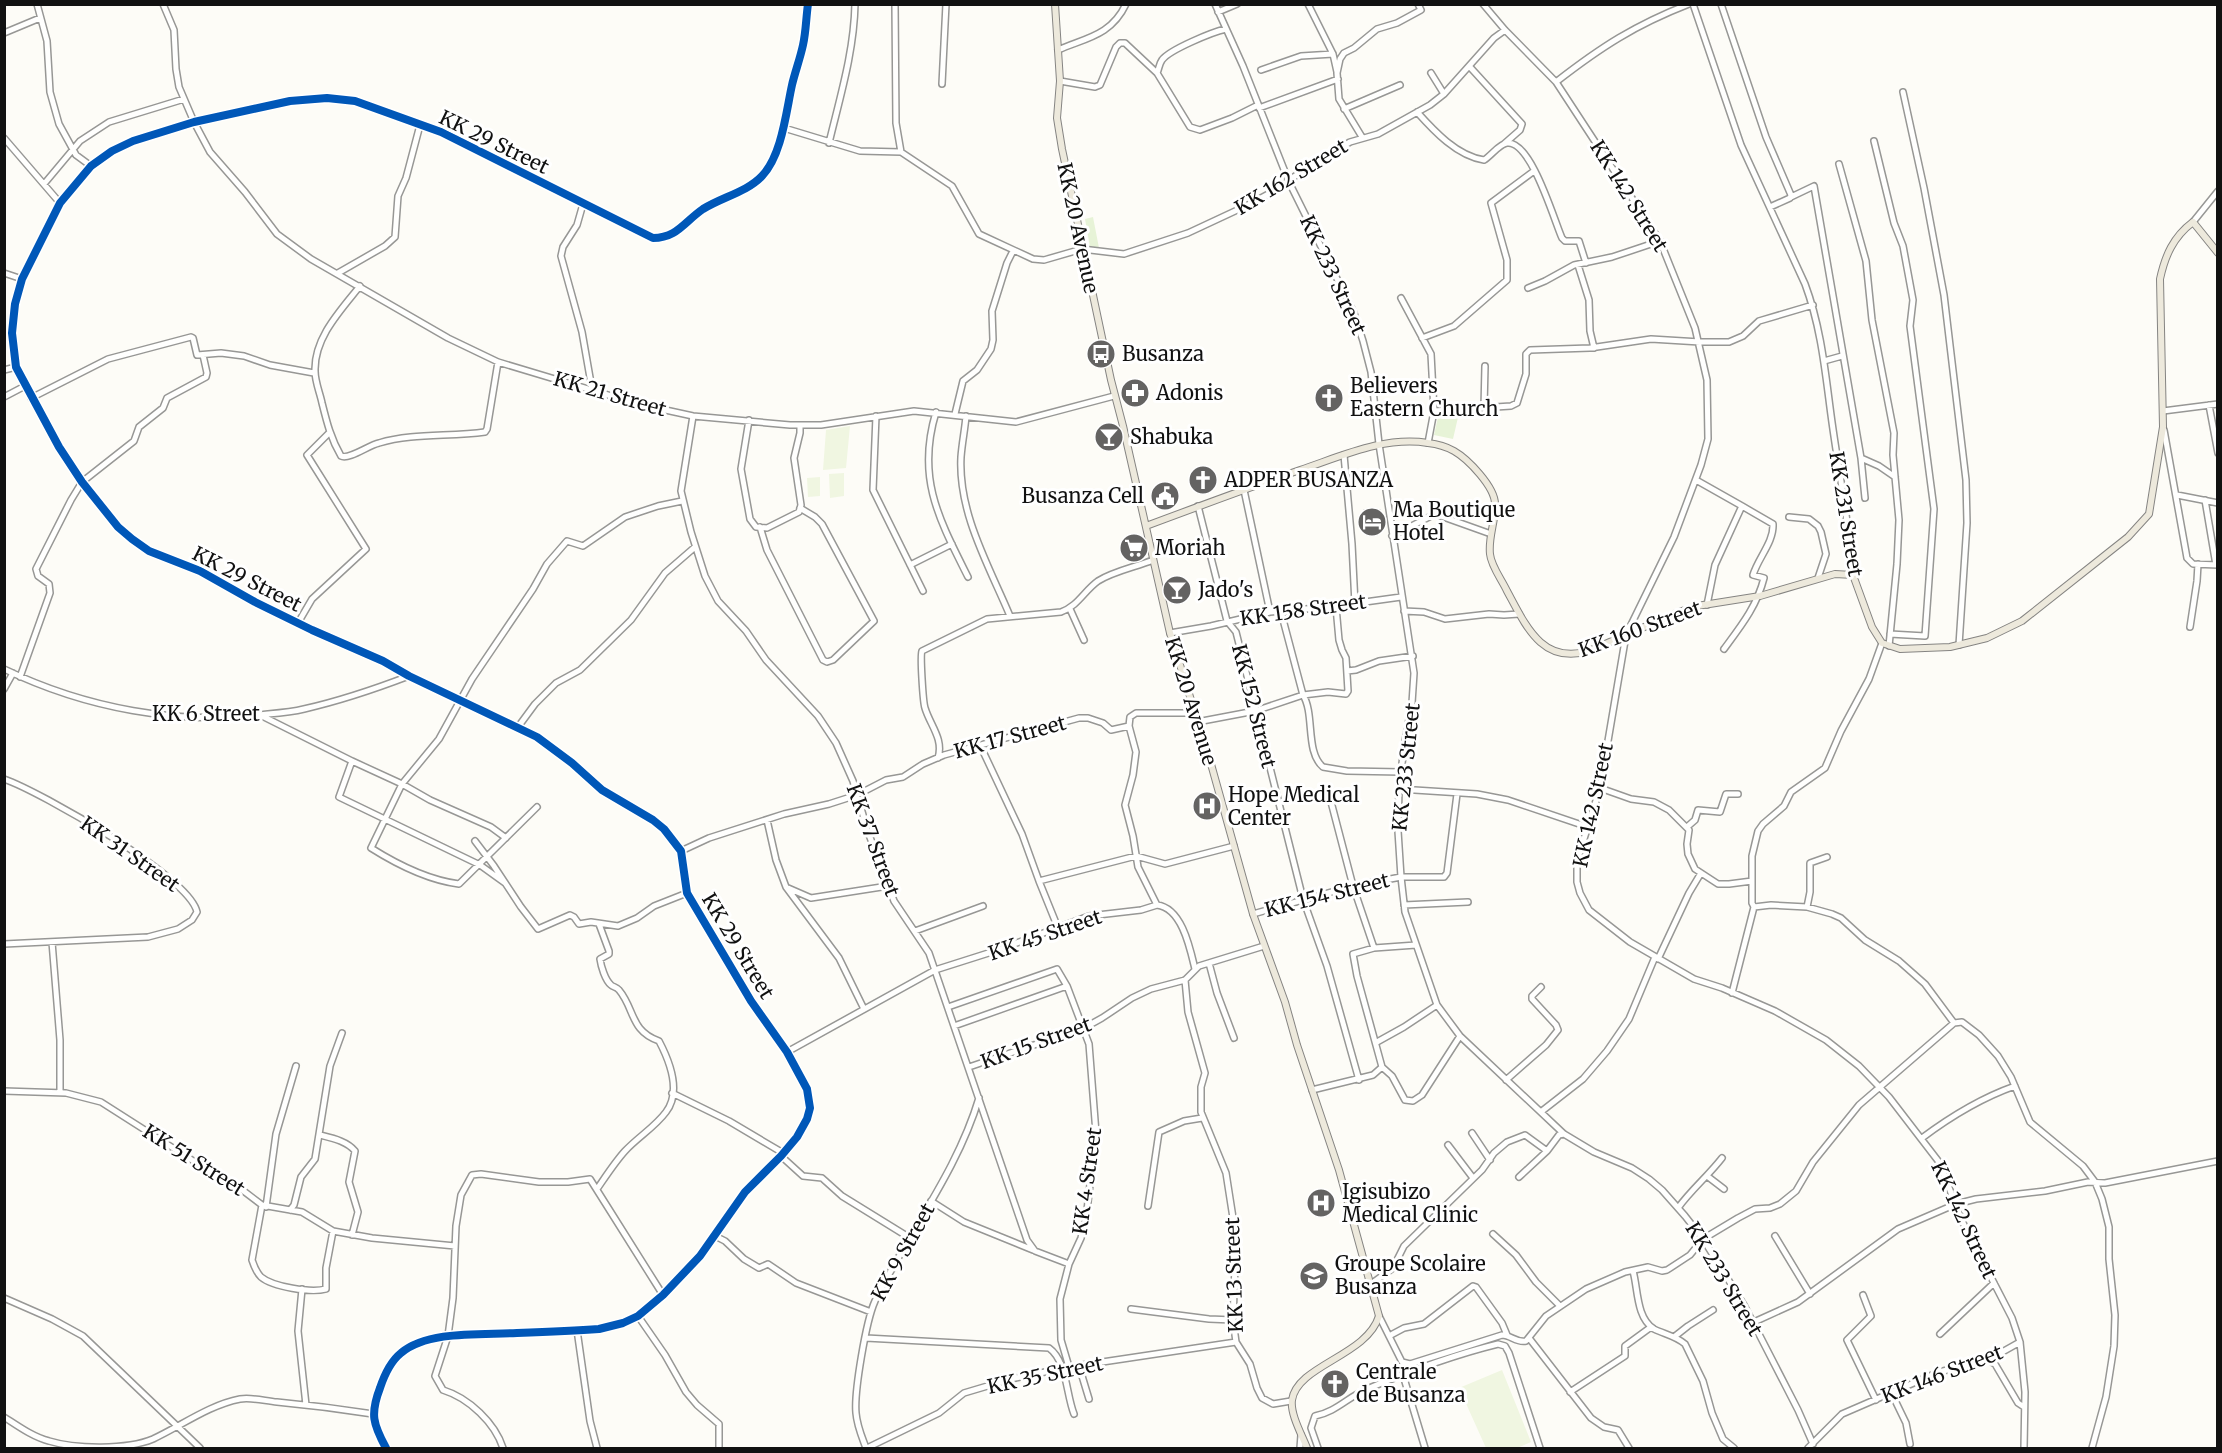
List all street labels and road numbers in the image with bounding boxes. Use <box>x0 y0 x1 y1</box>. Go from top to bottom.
street label: KK 29 Street <box>435 104 553 179</box>
street label: KK 162 Street <box>1230 133 1352 220</box>
street label: KK 142 Street <box>1585 135 1674 256</box>
street label: KK 20 Avenue <box>1052 160 1105 296</box>
street label: KK 233 Street <box>1295 211 1372 339</box>
street label: KK 21 Street <box>551 366 669 422</box>
street label: KK 231 Street <box>1824 450 1869 579</box>
street label: KK 29 Street <box>188 540 306 617</box>
street label: KK 158 Street <box>1238 588 1368 631</box>
street label: KK 160 Street <box>1575 595 1705 662</box>
street label: KK 20 Avenue <box>1160 634 1223 768</box>
street label: KK 152 Street <box>1227 641 1282 771</box>
street label: KK 6 Street <box>152 701 260 726</box>
street label: KK 233 Street <box>1386 701 1425 832</box>
street label: KK 17 Street <box>951 710 1069 763</box>
street label: KK 142 Street <box>1567 740 1618 870</box>
street label: KK 37 Street <box>842 780 905 900</box>
street label: KK 31 Street <box>76 810 185 897</box>
street label: KK 154 Street <box>1262 867 1392 922</box>
street label: KK 29 Street <box>697 888 780 1003</box>
street label: KK 45 Street <box>985 903 1105 966</box>
street label: KK 15 Street <box>977 1011 1095 1074</box>
street label: KK 51 Street <box>139 1118 250 1201</box>
street label: KK 4 Street <box>1067 1126 1106 1236</box>
street label: KK 142 Street <box>1926 1157 2003 1283</box>
street label: KK 9 Street <box>866 1198 940 1305</box>
street label: KK 13 Street <box>1219 1217 1248 1333</box>
street label: KK 233 Street <box>1681 1217 1768 1341</box>
street label: KK 146 Street <box>1878 1339 2006 1408</box>
street label: KK 35 Street <box>985 1350 1105 1399</box>

